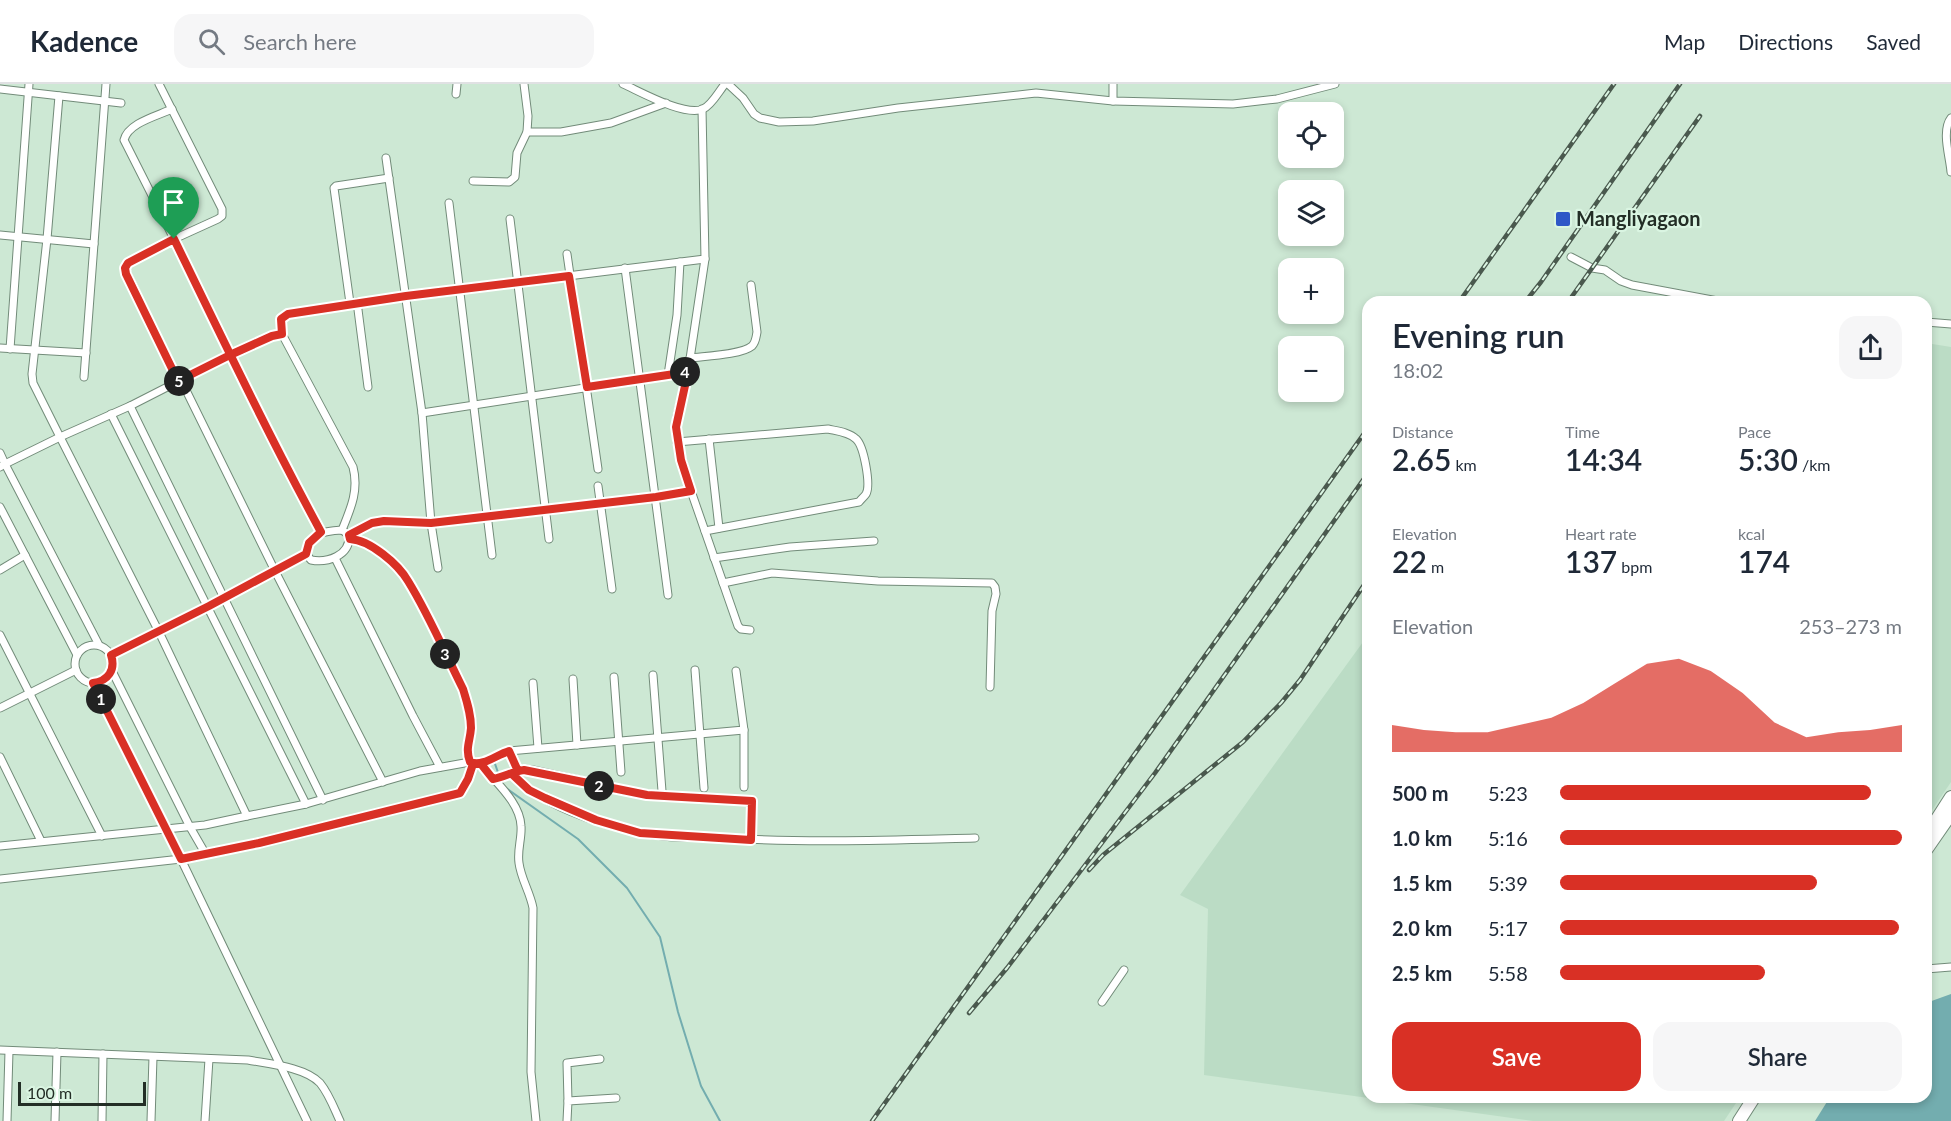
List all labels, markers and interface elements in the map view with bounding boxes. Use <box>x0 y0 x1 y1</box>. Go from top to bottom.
search box <box>174 14 594 68</box>
text: Kadence <box>30 24 138 58</box>
icon: search <box>195 25 228 58</box>
text: Search here <box>243 28 357 55</box>
text: Map <box>1664 29 1705 54</box>
text: Directions <box>1738 29 1833 54</box>
text: Saved <box>1866 29 1921 54</box>
map controls <box>1278 102 1344 402</box>
button: locate <box>1278 102 1344 168</box>
pin <box>148 177 199 239</box>
button: layers <box>1278 180 1344 246</box>
icon: arrive <box>157 186 190 219</box>
place label: Mangliyagaon <box>1576 206 1701 230</box>
marker: Mangliyagaon <box>1554 210 1572 228</box>
button: + <box>1278 258 1344 324</box>
text: Evening run <box>1392 315 1565 355</box>
button: share <box>1839 316 1902 379</box>
button: − <box>1278 336 1344 402</box>
pin: 4 <box>670 357 700 387</box>
text: 18:02 <box>1392 358 1443 382</box>
text: 4 <box>680 362 690 381</box>
pin: 5 <box>164 366 194 396</box>
text: 5 <box>174 371 184 390</box>
text: Distance <box>1392 422 1453 441</box>
text: Time <box>1565 422 1600 441</box>
text: Pace <box>1738 422 1771 441</box>
text: 2.65 <box>1392 441 1451 477</box>
text: 14:34 <box>1565 441 1642 477</box>
text: 5:30 <box>1738 441 1798 477</box>
text: km <box>1451 455 1477 474</box>
text: /km <box>1798 455 1830 474</box>
text: Elevation <box>1392 524 1457 543</box>
text: Heart rate <box>1565 524 1637 543</box>
text: kcal <box>1738 524 1765 543</box>
text: 22 <box>1392 543 1427 579</box>
text: 137 <box>1565 543 1617 579</box>
text: 174 <box>1738 543 1790 579</box>
text: m <box>1427 557 1444 576</box>
text: bpm <box>1617 557 1652 576</box>
text: Elevation <box>1392 614 1473 638</box>
text: 253–273 m <box>1799 614 1902 638</box>
pin: 3 <box>430 639 460 669</box>
text: 3 <box>440 644 450 663</box>
pin: 1 <box>86 684 116 714</box>
text: 1 <box>96 689 106 708</box>
pin: 2 <box>584 771 614 801</box>
text: 2 <box>594 776 604 795</box>
text: 500 m <box>1392 781 1448 805</box>
text: 5:23 <box>1488 781 1528 805</box>
text: 1.0 km <box>1392 826 1452 850</box>
text: 5:16 <box>1488 826 1528 850</box>
text: 1.5 km <box>1392 871 1452 895</box>
text: 5:39 <box>1488 871 1528 895</box>
text: 2.0 km <box>1392 916 1452 940</box>
text: 5:17 <box>1488 916 1528 940</box>
text: 2.5 km <box>1392 961 1452 985</box>
text: 5:58 <box>1488 961 1528 985</box>
button: Save <box>1392 1022 1641 1091</box>
button: Share <box>1653 1022 1902 1091</box>
scale bar <box>18 1079 146 1106</box>
text: 100 m <box>27 1083 72 1102</box>

